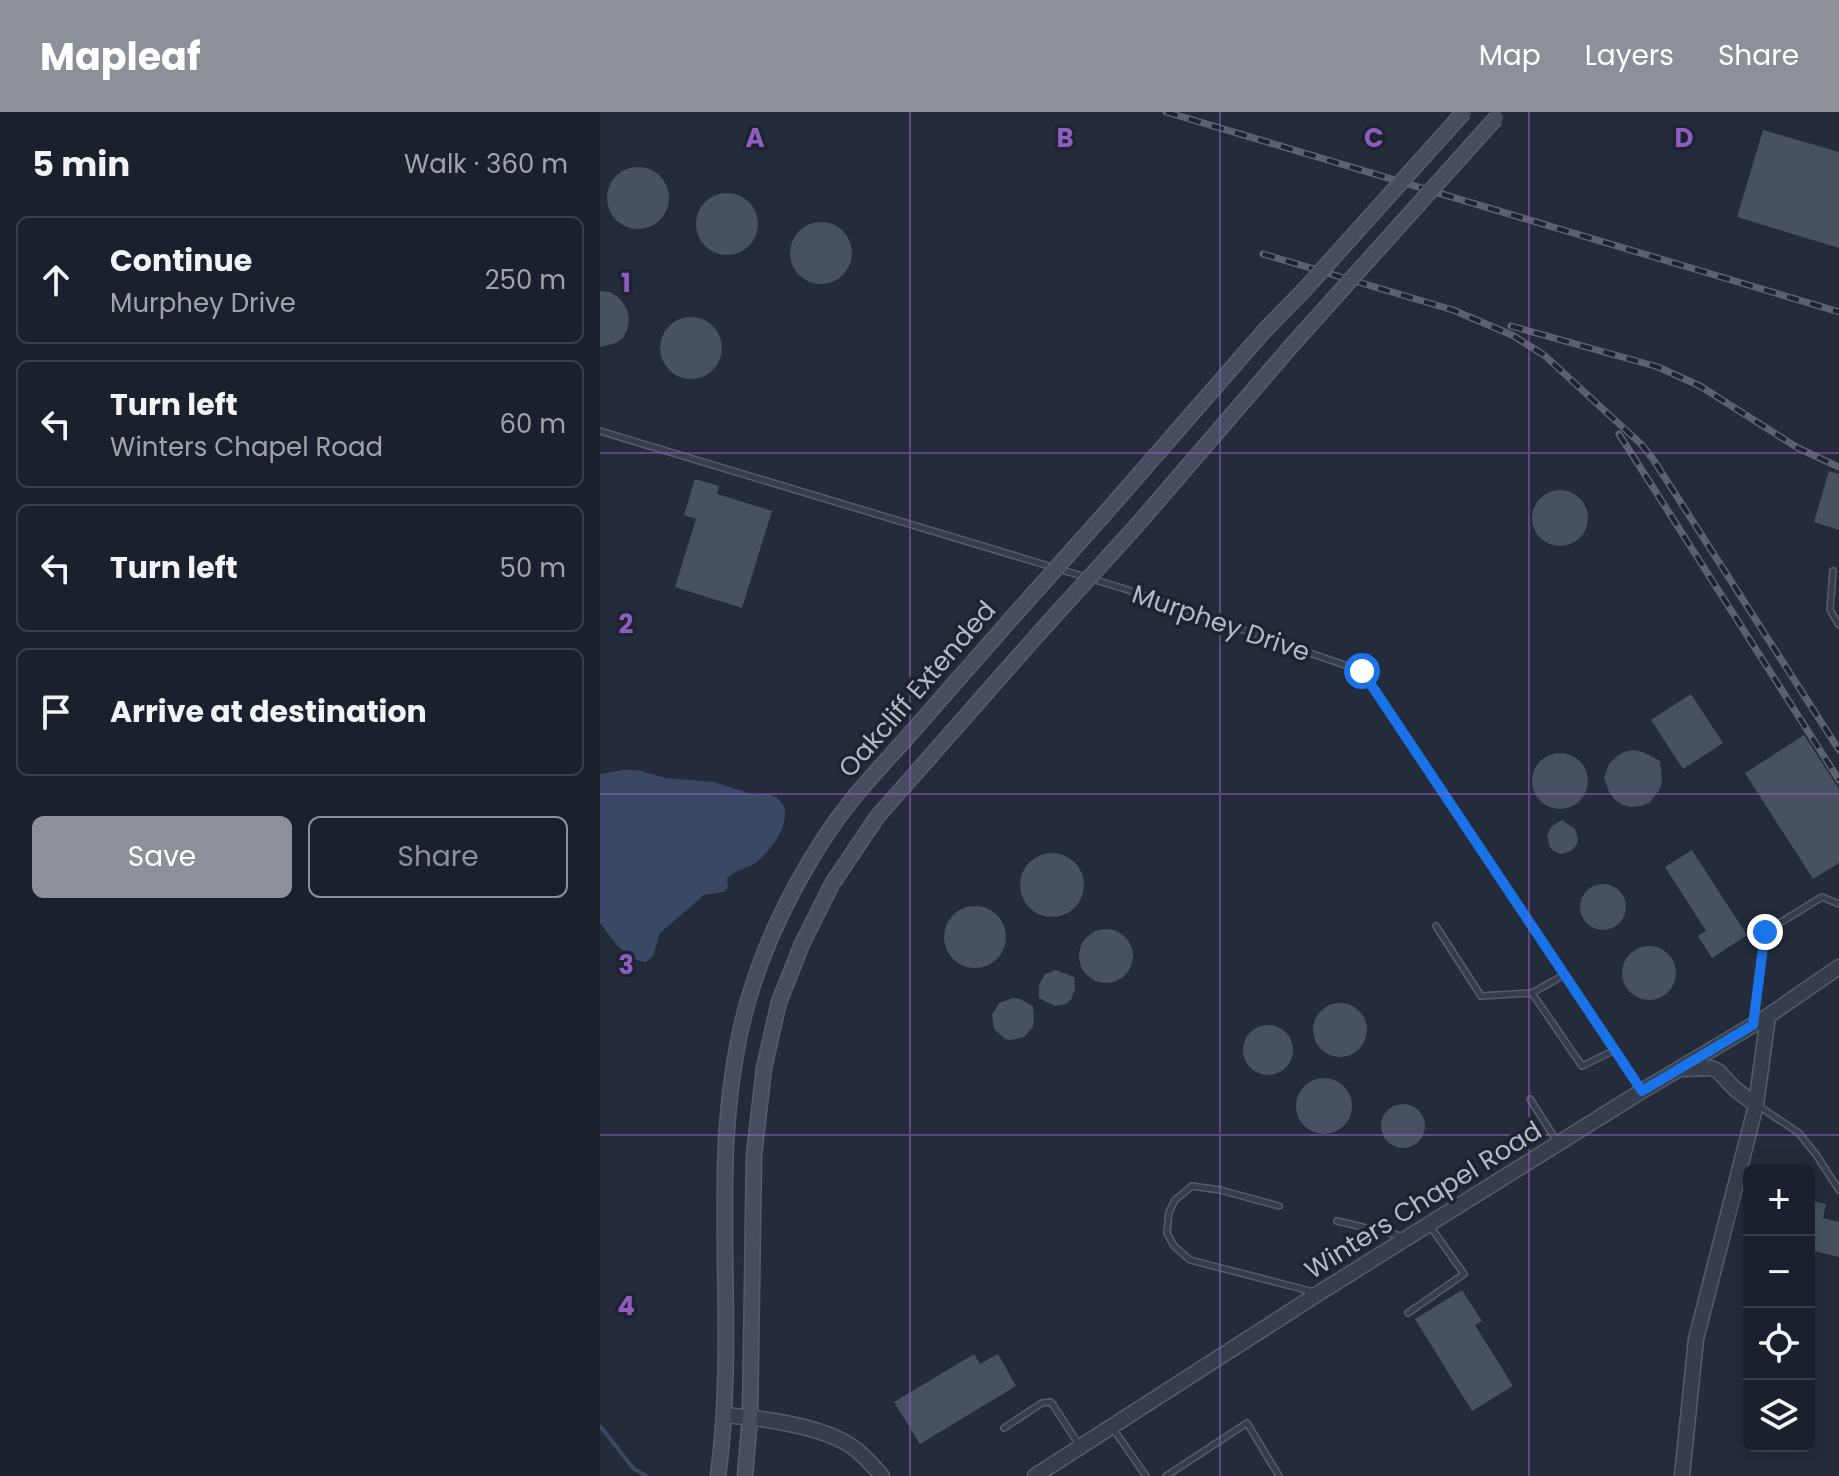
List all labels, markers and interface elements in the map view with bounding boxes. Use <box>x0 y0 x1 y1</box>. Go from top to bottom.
text: Mapleaf <box>40 30 201 83</box>
text: Map <box>1479 36 1541 75</box>
text: Layers <box>1585 36 1674 75</box>
text: Share <box>1718 36 1799 75</box>
text: A <box>745 120 765 156</box>
text: B <box>1056 120 1074 156</box>
text: C <box>1364 120 1384 156</box>
text: D <box>1675 120 1694 156</box>
text: 5 min <box>32 140 130 188</box>
text: Walk · 360 m <box>404 146 568 182</box>
text: Continue <box>110 239 252 282</box>
icon: ahead <box>34 258 78 302</box>
text: 250 m <box>485 262 566 298</box>
text: 1 <box>621 265 631 301</box>
text: Murphey Drive <box>110 285 296 321</box>
text: Turn left <box>110 383 238 426</box>
icon: left <box>34 402 78 446</box>
text: 60 m <box>499 406 566 442</box>
text: Winters Chapel Road <box>110 429 383 465</box>
icon: left <box>34 546 78 590</box>
text: Turn left <box>110 546 238 589</box>
text: 50 m <box>500 550 566 586</box>
street label: Murphey Drive <box>1127 576 1315 670</box>
street label: Oakcliff Extended <box>830 593 1004 785</box>
text: 2 <box>619 606 634 642</box>
route start <box>1344 653 1380 689</box>
icon: arrive <box>34 690 78 734</box>
text: Arrive at destination <box>110 690 427 733</box>
button: Save <box>32 816 292 898</box>
button: Share <box>308 816 568 898</box>
route end <box>1747 914 1783 950</box>
text: 3 <box>618 947 634 983</box>
street label: Winters Chapel Road <box>1298 1112 1548 1288</box>
map controls <box>1743 1164 1815 1452</box>
button: + <box>1743 1164 1815 1236</box>
button: − <box>1743 1236 1815 1308</box>
text: 4 <box>617 1288 635 1324</box>
button: locate <box>1743 1308 1815 1380</box>
button: layers <box>1743 1380 1815 1452</box>

